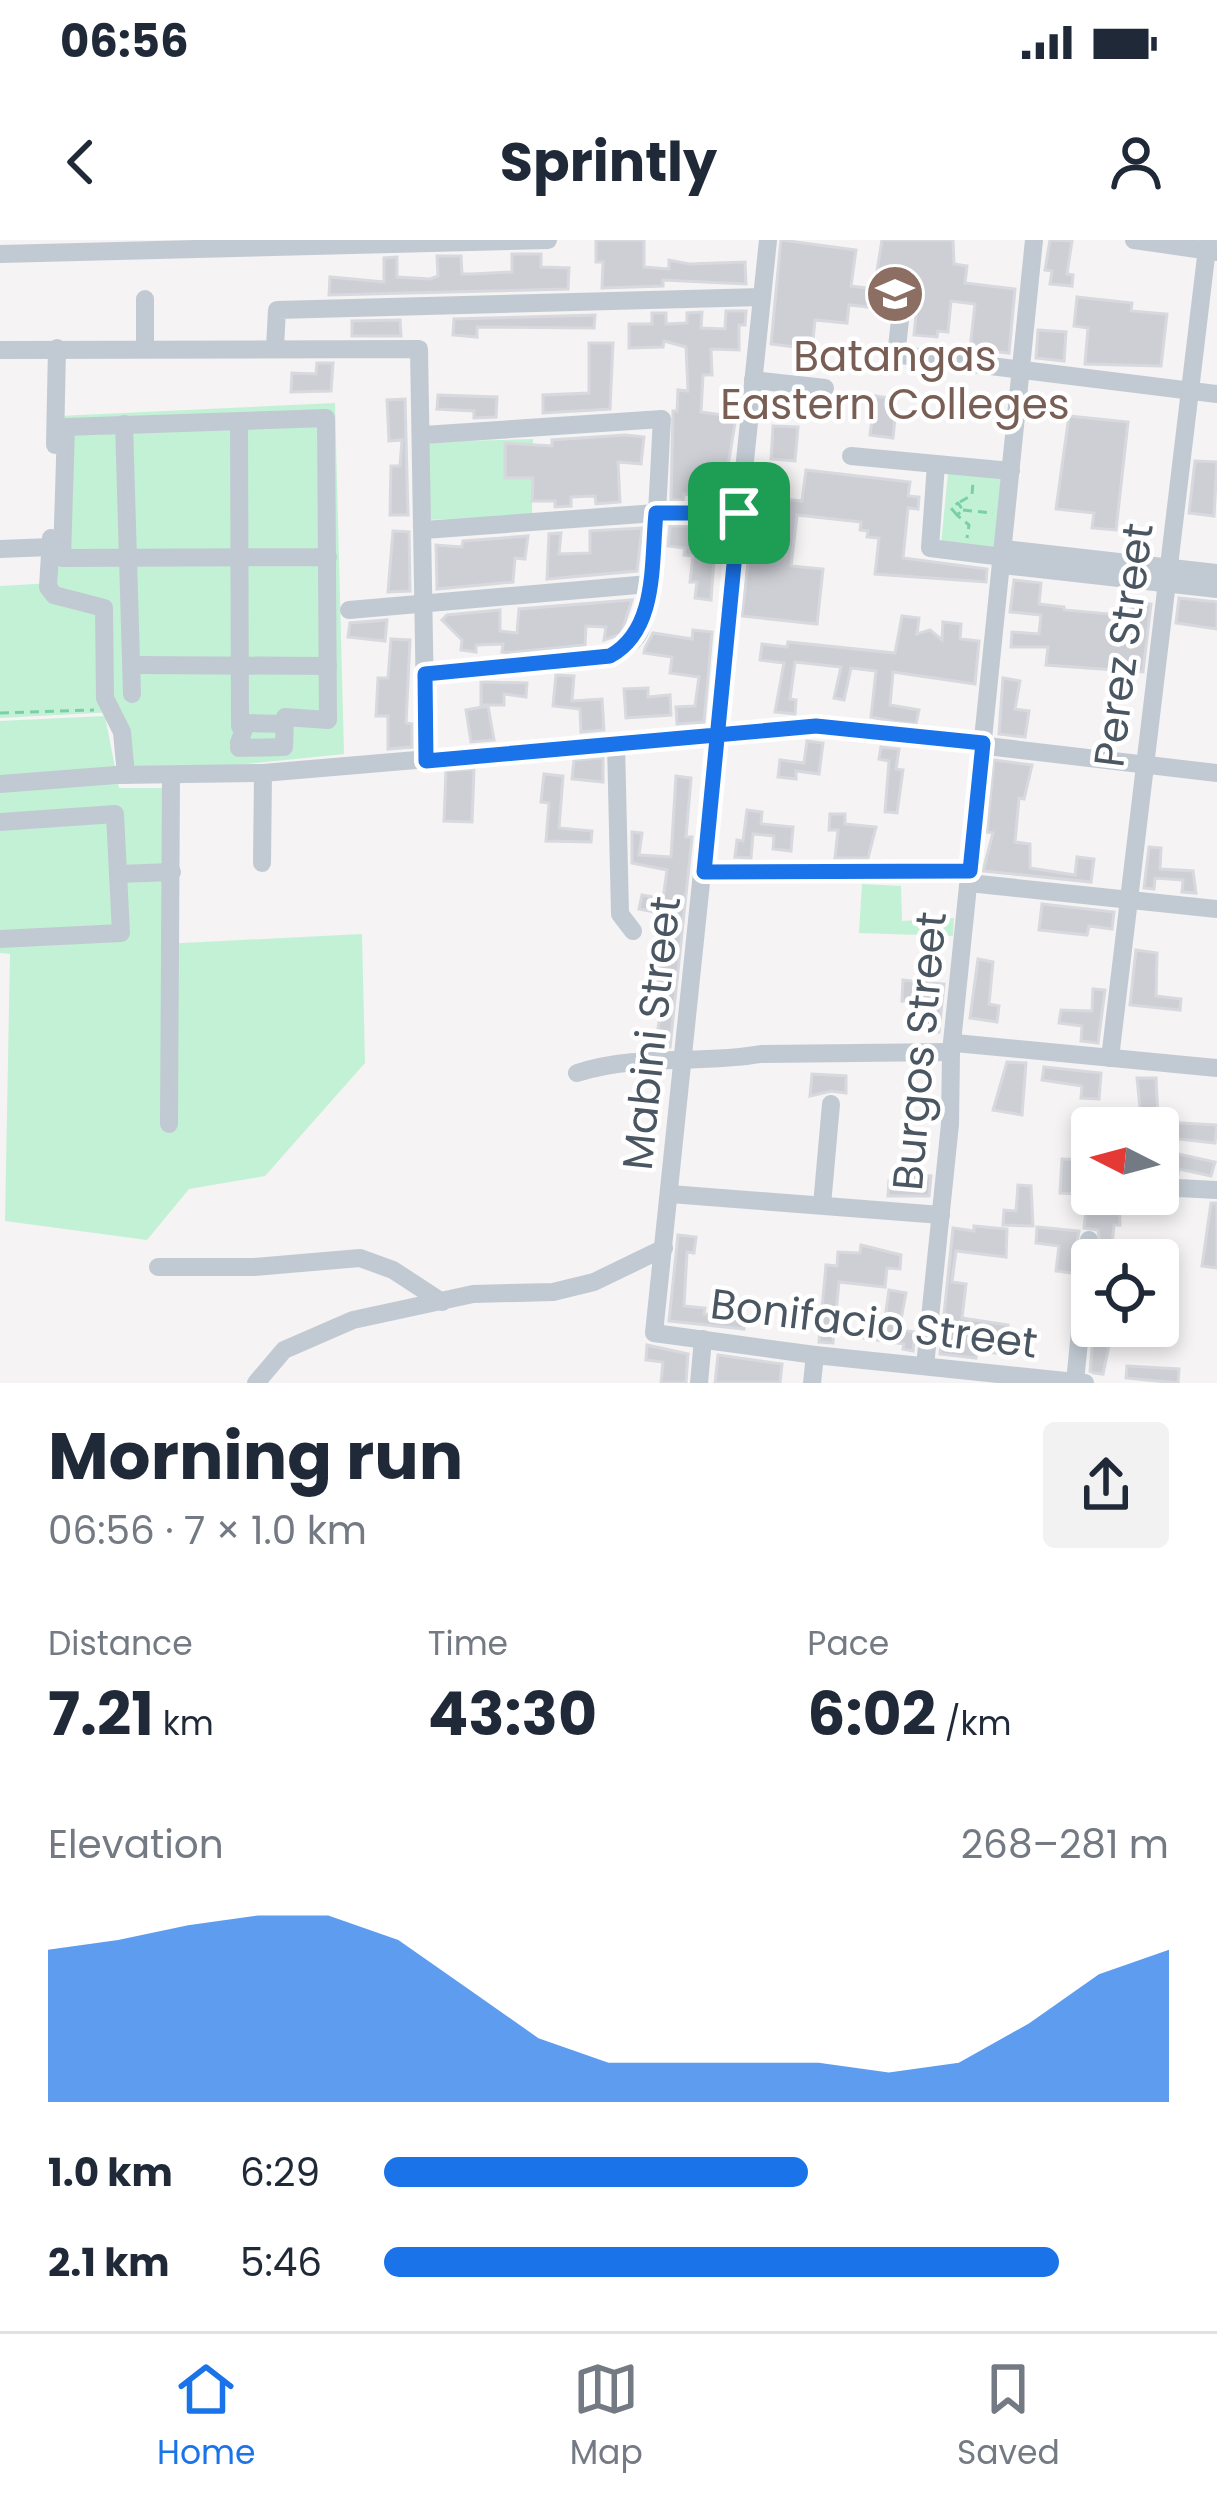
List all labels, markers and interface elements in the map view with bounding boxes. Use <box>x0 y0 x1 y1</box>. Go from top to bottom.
text: 06:56 <box>60 10 189 73</box>
text: Sprintly <box>500 124 717 200</box>
icon: back <box>48 129 114 195</box>
icon: person <box>1103 129 1169 195</box>
school or university icon: Batangas Eastern Colleges <box>864 263 926 325</box>
place label: Batangas Eastern Colleges <box>720 327 1070 434</box>
pin <box>688 462 790 564</box>
icon: arrive <box>706 480 772 546</box>
street label: Perez Street <box>1079 520 1168 770</box>
street label: Mabini Street <box>608 893 695 1173</box>
street label: Burgos Street <box>878 909 961 1193</box>
north arrow <box>1071 1107 1179 1215</box>
map controls <box>1071 1107 1179 1347</box>
button: locate <box>1071 1239 1179 1347</box>
street label: Bonifacio Street <box>707 1274 1041 1373</box>
text: Morning run <box>48 1410 463 1502</box>
button: share <box>1043 1422 1169 1548</box>
text: 06:56 · 7 × 1.0 km <box>48 1503 367 1558</box>
text: Distance <box>48 1620 193 1667</box>
text: Time <box>428 1620 508 1667</box>
text: Pace <box>807 1620 889 1667</box>
text: 7.21 <box>48 1672 154 1756</box>
text: 43:30 <box>428 1672 597 1756</box>
text: 6:02 <box>807 1672 936 1756</box>
text: km <box>154 1700 214 1747</box>
text: /km <box>936 1700 1011 1747</box>
text: Elevation <box>48 1817 224 1872</box>
text: 268–281 m <box>961 1817 1169 1872</box>
text: 1.0 km <box>48 2145 173 2200</box>
text: 6:29 <box>240 2145 320 2200</box>
text: 2.1 km <box>48 2235 170 2290</box>
text: 5:46 <box>240 2235 322 2290</box>
tab: Home <box>157 2356 256 2478</box>
tab: Map <box>570 2356 643 2478</box>
tab: Saved <box>957 2356 1060 2478</box>

